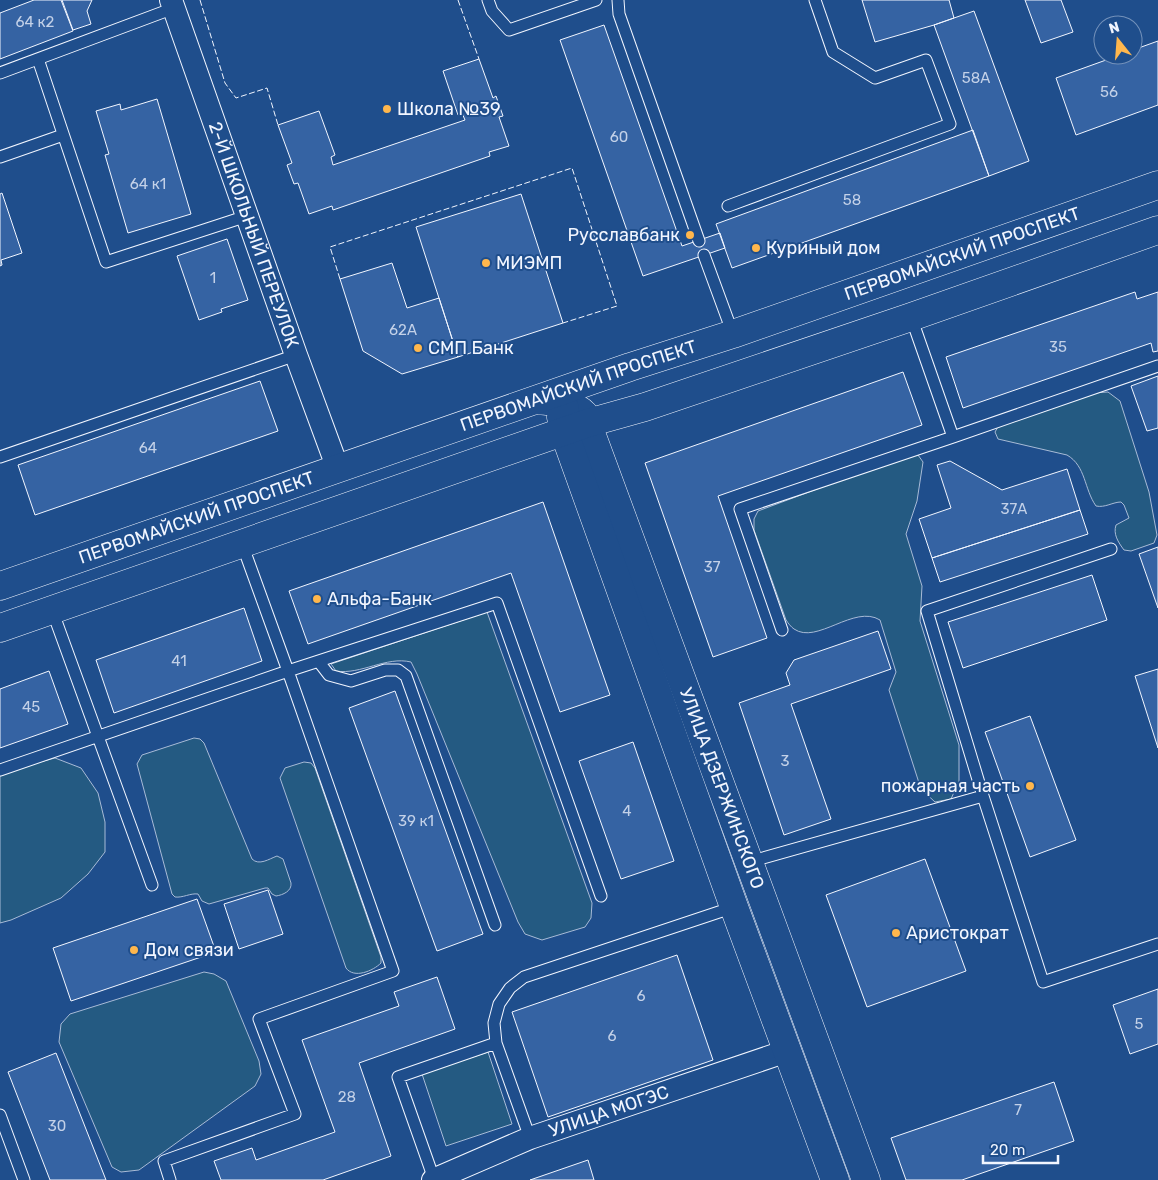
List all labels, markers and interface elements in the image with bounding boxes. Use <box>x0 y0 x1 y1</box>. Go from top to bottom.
house number: 64 к2 <box>16 13 55 31</box>
north arrow <box>1093 15 1143 65</box>
text: N <box>1107 18 1122 38</box>
house number: 58А <box>962 69 990 87</box>
house number: 56 <box>1100 83 1118 101</box>
place label: Школа №39 <box>397 98 501 120</box>
marker: Школа №39 <box>381 103 393 115</box>
street label: 2-Й ШКОЛЬНЫЙ ПЕРЕУЛОК <box>204 119 304 351</box>
house number: 60 <box>610 128 628 146</box>
house number: 64 к1 <box>130 175 166 193</box>
house number: 58 <box>843 191 861 209</box>
street label: ПЕРВОМАЙСКИЙ ПРОСПЕКТ <box>841 202 1083 305</box>
place label: Русславбанк <box>568 224 680 246</box>
marker: Русславбанк <box>684 229 696 241</box>
place label: Куриный дом <box>766 237 881 259</box>
marker: Куриный дом <box>750 242 762 254</box>
place label: МИЭМП <box>496 252 562 274</box>
marker: МИЭМП <box>480 257 492 269</box>
house number: 1 <box>210 269 216 287</box>
house number: 62А <box>389 321 417 339</box>
street label: ПЕРВОМАЙСКИЙ ПРОСПЕКТ <box>457 335 699 436</box>
place label: СМП Банк <box>428 337 514 359</box>
house number: 35 <box>1049 338 1067 356</box>
marker: СМП Банк <box>412 342 424 354</box>
house number: 64 <box>139 439 157 457</box>
street label: ПЕРВОМАЙСКИЙ ПРОСПЕКТ <box>76 467 317 569</box>
house number: 37А <box>1001 500 1027 518</box>
house number: 37 <box>704 558 721 576</box>
place label: Альфа-Банк <box>327 588 432 610</box>
marker: Альфа-Банк <box>311 593 323 605</box>
house number: 41 <box>171 652 187 670</box>
street label: УЛИЦА ДЗЕРЖИНСКОГО <box>675 685 769 892</box>
house number: 45 <box>22 698 40 716</box>
house number: 3 <box>780 752 790 770</box>
place label: пожарная часть <box>881 775 1020 797</box>
marker: пожарная часть <box>1024 780 1036 792</box>
house number: 4 <box>622 802 632 820</box>
house number: 39 к1 <box>398 812 434 830</box>
place label: Аристократ <box>906 922 1009 944</box>
marker: Аристократ <box>890 927 902 939</box>
place label: Дом связи <box>144 939 234 961</box>
marker: Дом связи <box>128 944 140 956</box>
house number: 6 <box>636 987 646 1005</box>
house number: 5 <box>1135 1015 1144 1033</box>
house number: 6 <box>607 1027 617 1045</box>
street label: УЛИЦА МОГЭС <box>546 1081 672 1142</box>
house number: 28 <box>338 1088 356 1106</box>
house number: 7 <box>1014 1101 1022 1119</box>
house number: 30 <box>48 1117 66 1135</box>
scale bar <box>983 1132 1058 1164</box>
text: 20 m <box>990 1141 1025 1159</box>

